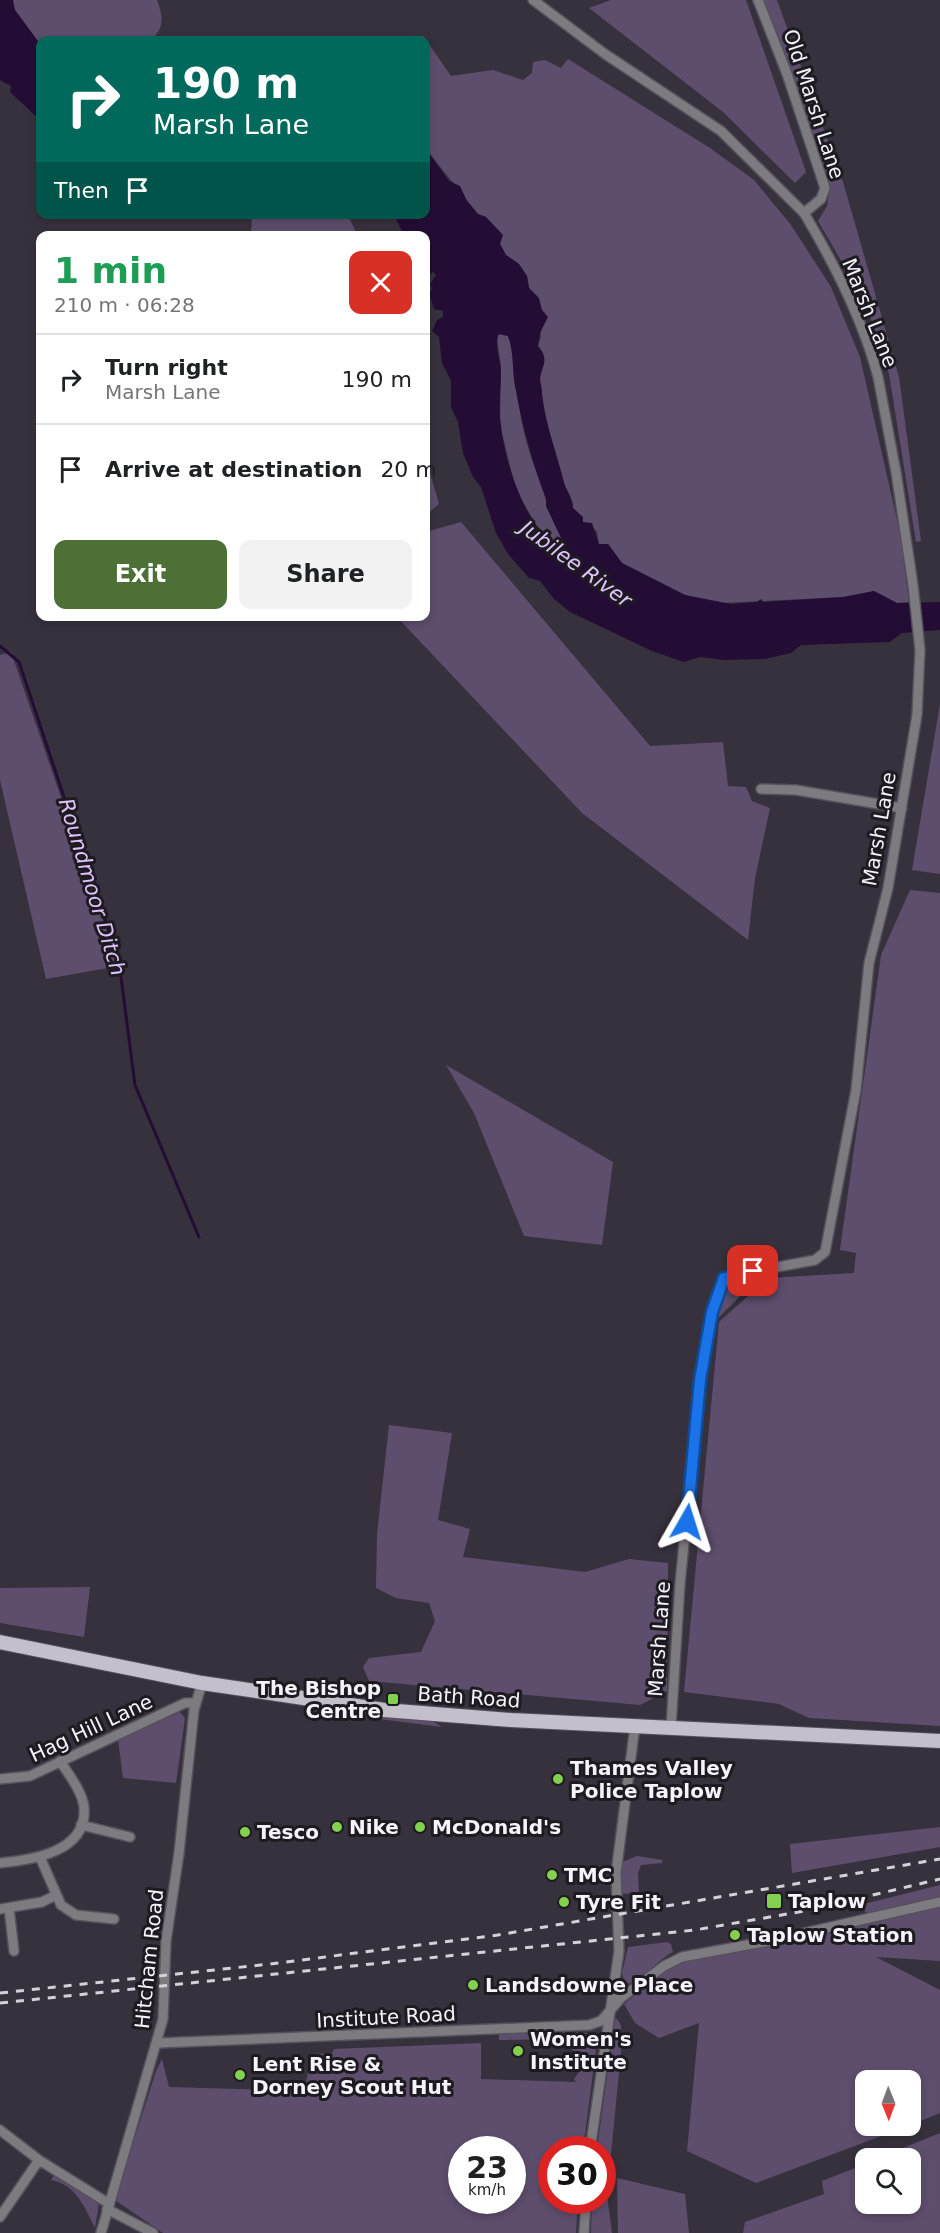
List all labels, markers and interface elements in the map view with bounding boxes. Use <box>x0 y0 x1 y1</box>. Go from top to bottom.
street label: Old Marsh Lane <box>778 26 850 182</box>
text: 190 m <box>153 59 299 108</box>
icon: right <box>54 60 132 138</box>
text: Marsh Lane <box>153 109 309 140</box>
icon: arrive <box>121 174 154 207</box>
text: Then <box>54 178 109 203</box>
text: 1 min <box>54 250 167 291</box>
button: close <box>349 251 412 314</box>
street label: Marsh Lane <box>837 255 903 371</box>
text: 210 m · 06:28 <box>54 293 195 317</box>
text: Turn right <box>105 355 228 380</box>
icon: right <box>54 363 87 396</box>
text: 190 m <box>342 367 412 392</box>
text: Marsh Lane <box>105 380 221 404</box>
icon: arrive <box>54 453 87 486</box>
text: Arrive at destination <box>105 457 362 482</box>
text: 20 m <box>380 457 437 482</box>
water label: Jubilee River <box>513 513 637 613</box>
button: Exit <box>54 540 227 609</box>
button: Share <box>239 540 412 609</box>
street label: Marsh Lane <box>857 770 901 888</box>
water label: Roundmoor Ditch <box>54 796 130 978</box>
pin <box>727 1245 778 1296</box>
icon: arrive <box>736 1254 769 1287</box>
position arrow <box>655 1490 719 1554</box>
street label: Marsh Lane <box>643 1581 675 1697</box>
place label: The Bishop Centre <box>256 1676 381 1723</box>
street label: Bath Road <box>417 1681 521 1713</box>
street label: Hag Hill Lane <box>26 1689 156 1767</box>
marker: The Bishop Centre <box>386 1692 400 1706</box>
place label: Thames Valley Police Taplow <box>570 1756 733 1803</box>
marker: Thames Valley Police Taplow <box>551 1772 565 1786</box>
place label: Nike <box>349 1815 399 1839</box>
place label: McDonald's <box>432 1815 561 1839</box>
place label: Tesco <box>257 1820 319 1844</box>
marker: Nike <box>330 1820 344 1834</box>
marker: McDonald's <box>413 1820 427 1834</box>
marker: Tesco <box>238 1825 252 1839</box>
place label: TMC <box>564 1863 612 1887</box>
marker: TMC <box>545 1868 559 1882</box>
street label: Hitcham Road <box>130 1888 168 2030</box>
place label: Taplow <box>788 1889 866 1913</box>
place label: Tyre Fit <box>576 1890 661 1914</box>
marker: Taplow <box>765 1892 783 1910</box>
marker: Tyre Fit <box>557 1895 571 1909</box>
place label: Taplow Station <box>747 1923 914 1947</box>
marker: Taplow Station <box>728 1928 742 1942</box>
place label: Landsdowne Place <box>485 1973 693 1997</box>
marker: Landsdowne Place <box>466 1978 480 1992</box>
street label: Institute Road <box>316 2001 456 2033</box>
place label: Women's Institute <box>530 2027 632 2074</box>
marker: Women's Institute <box>511 2044 525 2058</box>
place label: Lent Rise & Dorney Scout Hut <box>252 2052 452 2099</box>
marker: Lent Rise & Dorney Scout Hut <box>233 2068 247 2082</box>
north arrow <box>855 2070 921 2136</box>
map controls <box>855 2070 921 2214</box>
speed limit sign: 30 <box>538 2136 616 2214</box>
button: search <box>855 2148 921 2214</box>
text: 23 <box>466 2150 508 2185</box>
text: km/h <box>468 2181 506 2199</box>

